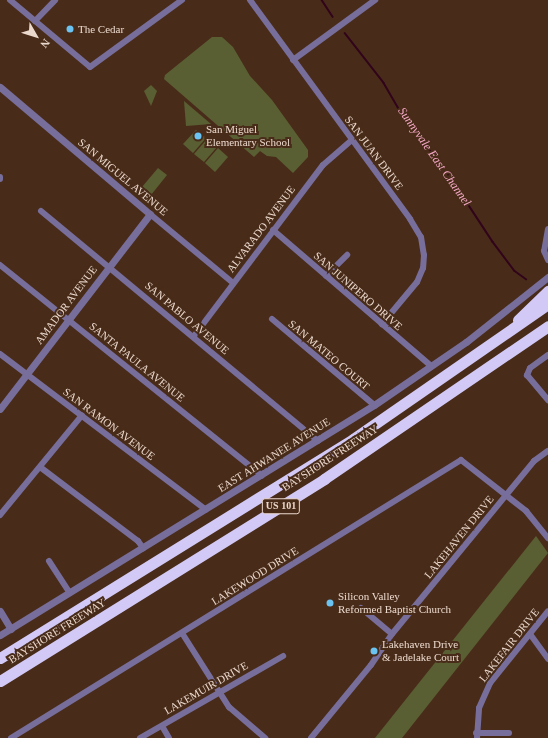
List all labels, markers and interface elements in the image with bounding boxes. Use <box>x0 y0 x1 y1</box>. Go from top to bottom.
north arrow <box>16 16 56 56</box>
place label: The Cedar <box>78 22 130 36</box>
marker: The Cedar <box>65 24 75 34</box>
text: N <box>38 37 52 50</box>
water label: Sunnyvale East Channel <box>390 98 478 216</box>
street label: SAN JUAN DRIVE <box>343 115 405 191</box>
place label: San Miguel Elementary School <box>206 123 303 149</box>
marker: San Miguel Elementary School <box>193 131 203 141</box>
street label: SAN MIGUEL AVENUE <box>77 137 169 217</box>
street label: ALVARADO AVENUE <box>226 186 296 272</box>
street label: SAN JUNIPERO DRIVE <box>312 250 404 332</box>
street label: AMADOR AVENUE <box>34 265 98 345</box>
street label: SAN PABLO AVENUE <box>144 280 230 356</box>
street label: SAN MATEO COURT <box>287 318 371 392</box>
street label: SANTA PAULA AVENUE <box>89 321 185 403</box>
street label: SAN RAMON AVENUE <box>63 387 155 461</box>
street label: EAST AHWANEE AVENUE <box>218 416 330 494</box>
street label: BAYSHORE FREEWAY <box>282 424 378 492</box>
street label: LAKEHAVEN DRIVE <box>424 496 494 578</box>
road number: US 101 <box>260 498 302 514</box>
street label: LAKEWOOD DRIVE <box>212 546 298 606</box>
place label: Silicon Valley Reformed Baptist Church <box>338 590 466 616</box>
street label: BAYSHORE FREEWAY <box>9 597 105 665</box>
marker: Silicon Valley Reformed Baptist Church <box>325 598 335 608</box>
street label: LAKEFAIR DRIVE <box>479 609 539 681</box>
place label: Lakehaven Drive & Jadelake Court <box>382 638 469 664</box>
marker: Lakehaven Drive & Jadelake Court <box>369 646 379 656</box>
street label: LAKEMUIR DRIVE <box>165 661 247 715</box>

